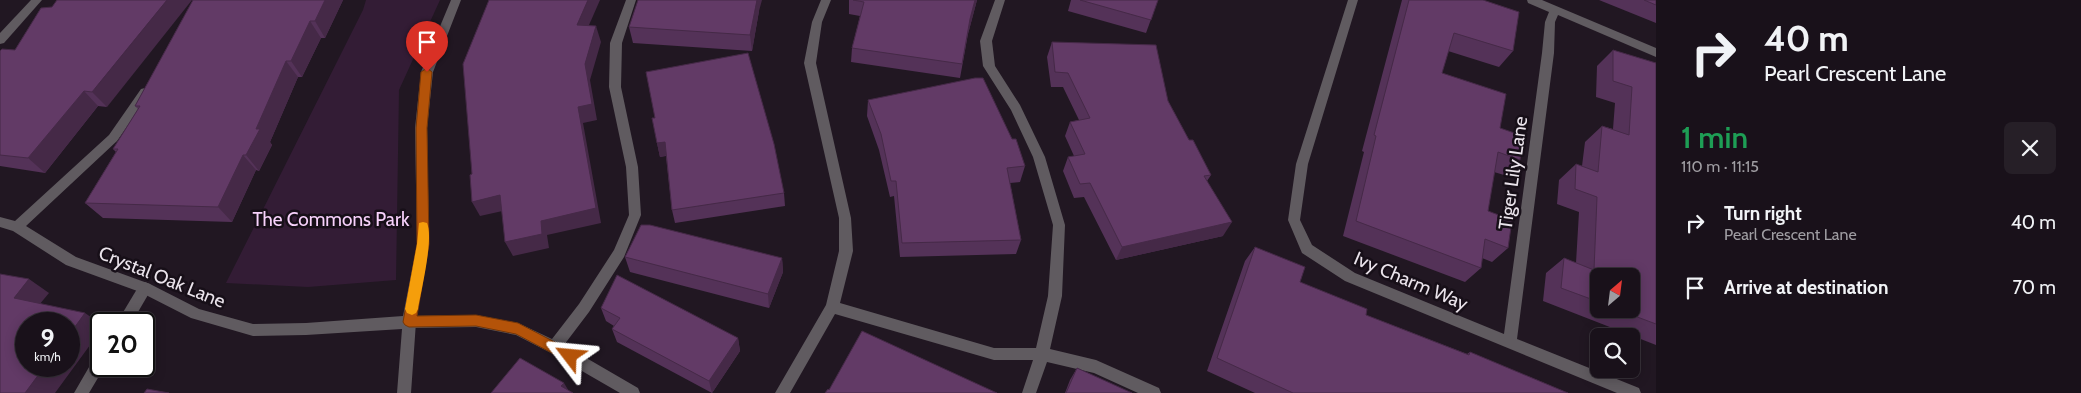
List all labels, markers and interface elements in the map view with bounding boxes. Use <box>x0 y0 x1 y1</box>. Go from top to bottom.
text: 40 m <box>1764 17 1849 60</box>
icon: right <box>1681 20 1746 85</box>
pin <box>406 21 448 72</box>
icon: arrive <box>413 28 441 56</box>
text: Pearl Crescent Lane <box>1764 60 1946 87</box>
street label: Tiger Lily Lane <box>1494 115 1532 231</box>
text: 1 min <box>1681 119 1748 156</box>
button: close <box>2004 122 2056 174</box>
text: 110 m · 11:15 <box>1681 157 1759 176</box>
text: Turn right <box>1724 202 1802 225</box>
park label: The Commons Park <box>253 208 410 231</box>
icon: right <box>1681 209 1709 237</box>
text: 40 m <box>2011 211 2056 234</box>
text: Pearl Crescent Lane <box>1724 225 1857 244</box>
street label: Crystal Oak Lane <box>95 241 229 313</box>
street label: Ivy Charm Way <box>1351 247 1472 315</box>
north arrow <box>1590 268 1640 318</box>
map controls <box>1590 268 1640 378</box>
icon: arrive <box>1681 274 1709 302</box>
text: Arrive at destination <box>1724 276 1888 299</box>
text: 70 m <box>2012 276 2056 299</box>
speed limit sign: 20 <box>90 312 155 377</box>
text: 9 <box>40 323 55 353</box>
button: search <box>1590 328 1640 378</box>
position arrow <box>543 329 595 381</box>
text: km/h <box>34 349 61 364</box>

